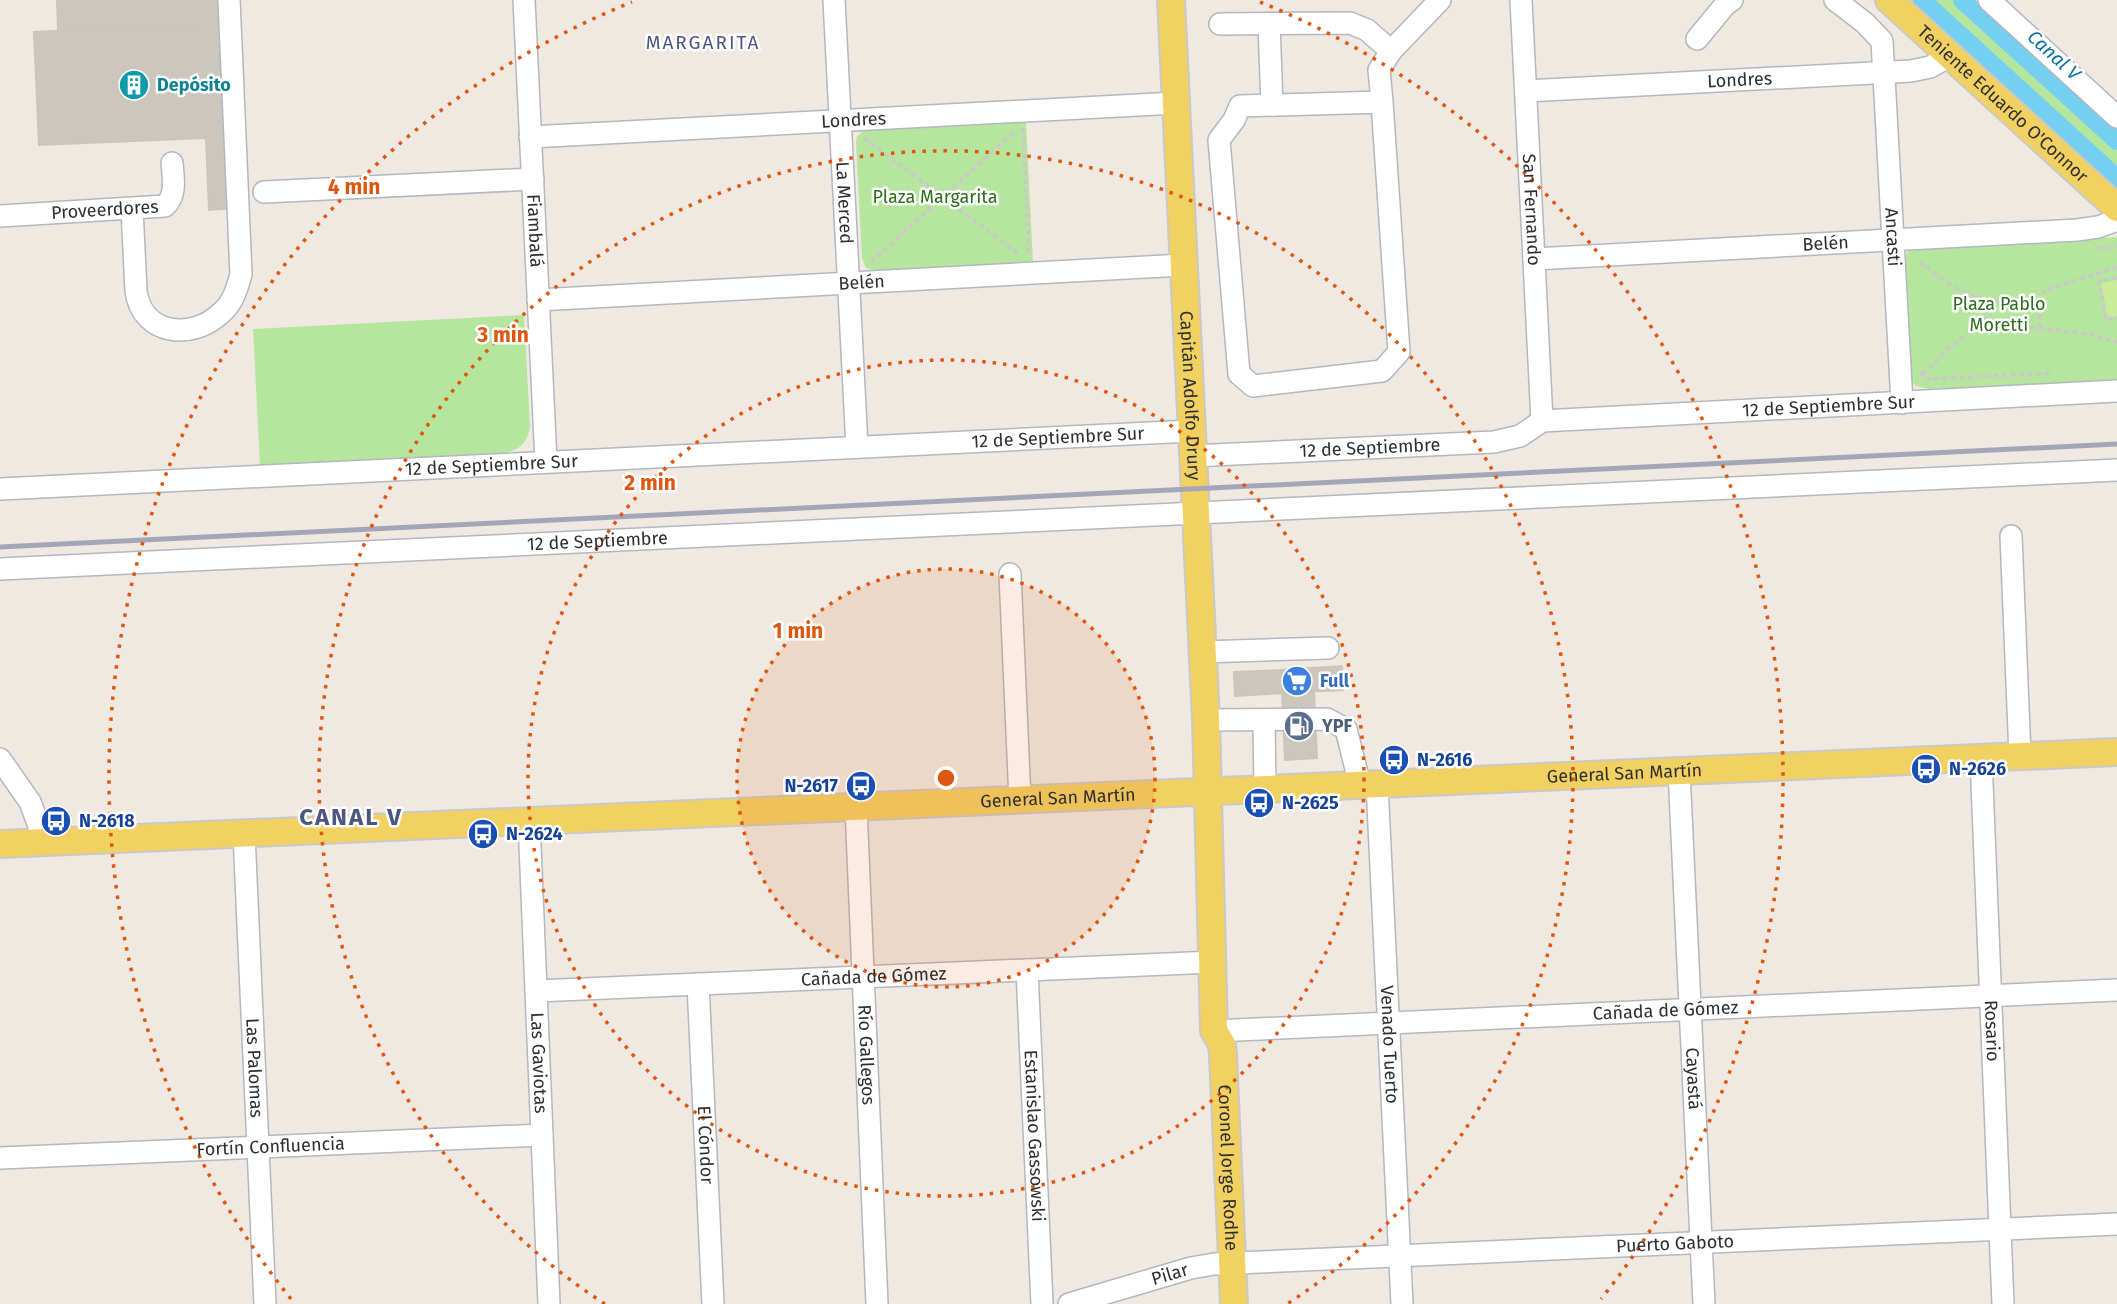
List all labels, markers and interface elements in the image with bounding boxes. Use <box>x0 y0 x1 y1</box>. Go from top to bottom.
street label: Teniente Eduardo O'Connor <box>1913 20 2093 187</box>
water label: Canal V <box>2023 25 2086 86</box>
district label: MARGARITA <box>646 31 760 54</box>
street label: Londres <box>1707 67 1773 93</box>
building icon: Depósito <box>117 68 151 102</box>
place label: Depósito <box>157 74 231 96</box>
street label: Londres <box>821 107 887 133</box>
street label: San Fernando <box>1518 153 1545 266</box>
street label: La Merced <box>831 161 858 244</box>
text: 4 min <box>328 174 380 200</box>
park label: Plaza Margarita <box>873 186 997 208</box>
street label: Fiambalá <box>522 193 548 268</box>
street label: Proveerdores <box>50 195 159 224</box>
street label: Ancasti <box>1880 207 1905 267</box>
street label: Belén <box>1802 231 1849 256</box>
street label: Belén <box>838 270 885 295</box>
park label: Plaza Pablo Moretti <box>1952 293 2046 336</box>
street label: Capitán Adolfo Drury <box>1175 310 1205 481</box>
text: 3 min <box>476 322 529 348</box>
street label: 12 de Septiembre Sur <box>1742 391 1916 422</box>
street label: 12 de Septiembre Sur <box>971 422 1145 453</box>
street label: 12 de Septiembre <box>1299 434 1441 462</box>
street label: 12 de Septiembre Sur <box>404 450 578 480</box>
text: 2 min <box>624 470 676 496</box>
street label: 12 de Septiembre <box>526 527 668 555</box>
text: 1 min <box>773 618 823 644</box>
supermarket icon: Full <box>1280 664 1314 698</box>
place label: Full <box>1320 670 1350 692</box>
fuel station icon: YPF <box>1282 709 1316 743</box>
place label: YPF <box>1321 715 1352 737</box>
bus stop icon: N-2616 <box>1377 743 1411 777</box>
place label: N-2616 <box>1417 749 1472 771</box>
bus stop icon: N-2626 <box>1909 752 1943 786</box>
place label: N-2626 <box>1949 758 2006 780</box>
street label: General San Martín <box>1546 759 1703 788</box>
centre of rings <box>934 766 958 790</box>
bus stop icon: N-2617 <box>844 769 878 803</box>
place label: N-2617 <box>784 775 839 797</box>
street label: General San Martín <box>980 784 1136 812</box>
bus stop icon: N-2625 <box>1242 786 1276 820</box>
place label: N-2625 <box>1282 792 1339 814</box>
district label: CANAL V <box>299 803 403 831</box>
bus stop icon: N-2618 <box>39 804 73 838</box>
place label: N-2618 <box>79 810 135 832</box>
bus stop icon: N-2624 <box>466 817 500 851</box>
place label: N-2624 <box>506 823 563 845</box>
street label: Cañada de Gómez <box>800 962 947 991</box>
street label: Venado Tuerto <box>1376 985 1403 1104</box>
street label: Cañada de Gómez <box>1592 996 1739 1025</box>
street label: Rosario <box>1980 1000 2004 1062</box>
street label: Río Gallegos <box>853 1004 880 1105</box>
street label: Las Gaviotas <box>526 1012 552 1114</box>
street label: Las Palomas <box>241 1017 268 1118</box>
street label: Cayastá <box>1681 1047 1706 1110</box>
street label: Estanislao Gassowski <box>1020 1049 1049 1222</box>
street label: Coronel Jorge Rodhe <box>1213 1084 1243 1251</box>
street label: El Cóndor <box>693 1105 718 1185</box>
street label: Fortín Confluencia <box>196 1132 345 1161</box>
street label: Puerto Gaboto <box>1616 1230 1734 1257</box>
street label: Pilar <box>1149 1258 1191 1290</box>

